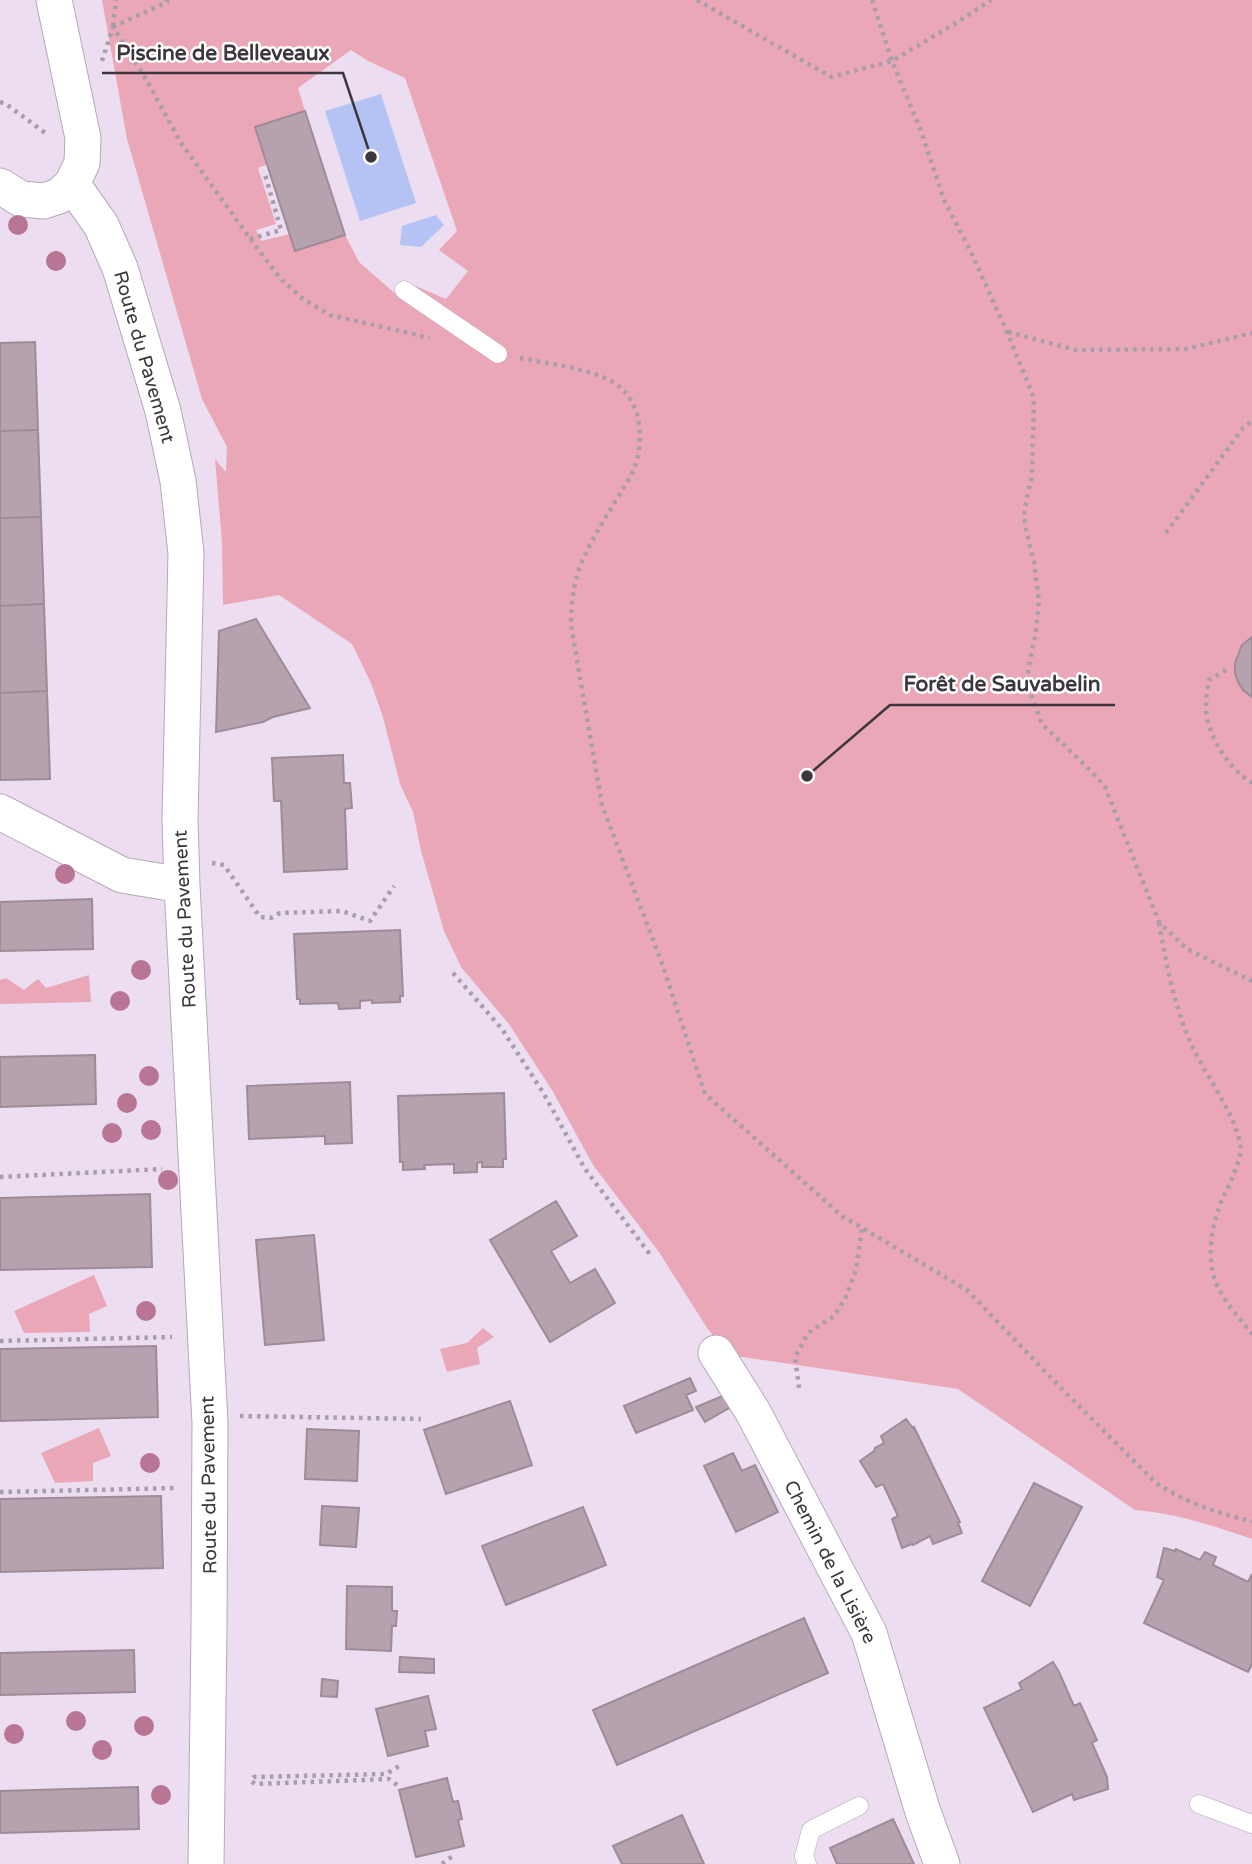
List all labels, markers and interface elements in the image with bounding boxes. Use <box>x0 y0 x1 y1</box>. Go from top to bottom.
callout: Piscine de Belleveaux <box>102 31 343 73</box>
text: Piscine de Belleveaux <box>116 41 330 66</box>
street label: Route du Pavement <box>109 268 179 446</box>
callout: Forêt de Sauvabelin <box>890 663 1115 705</box>
text: Forêt de Sauvabelin <box>903 672 1101 697</box>
street label: Route du Pavement <box>169 829 201 1009</box>
street label: Route du Pavement <box>196 1396 222 1574</box>
street label: Chemin de la Lisière <box>779 1477 881 1647</box>

